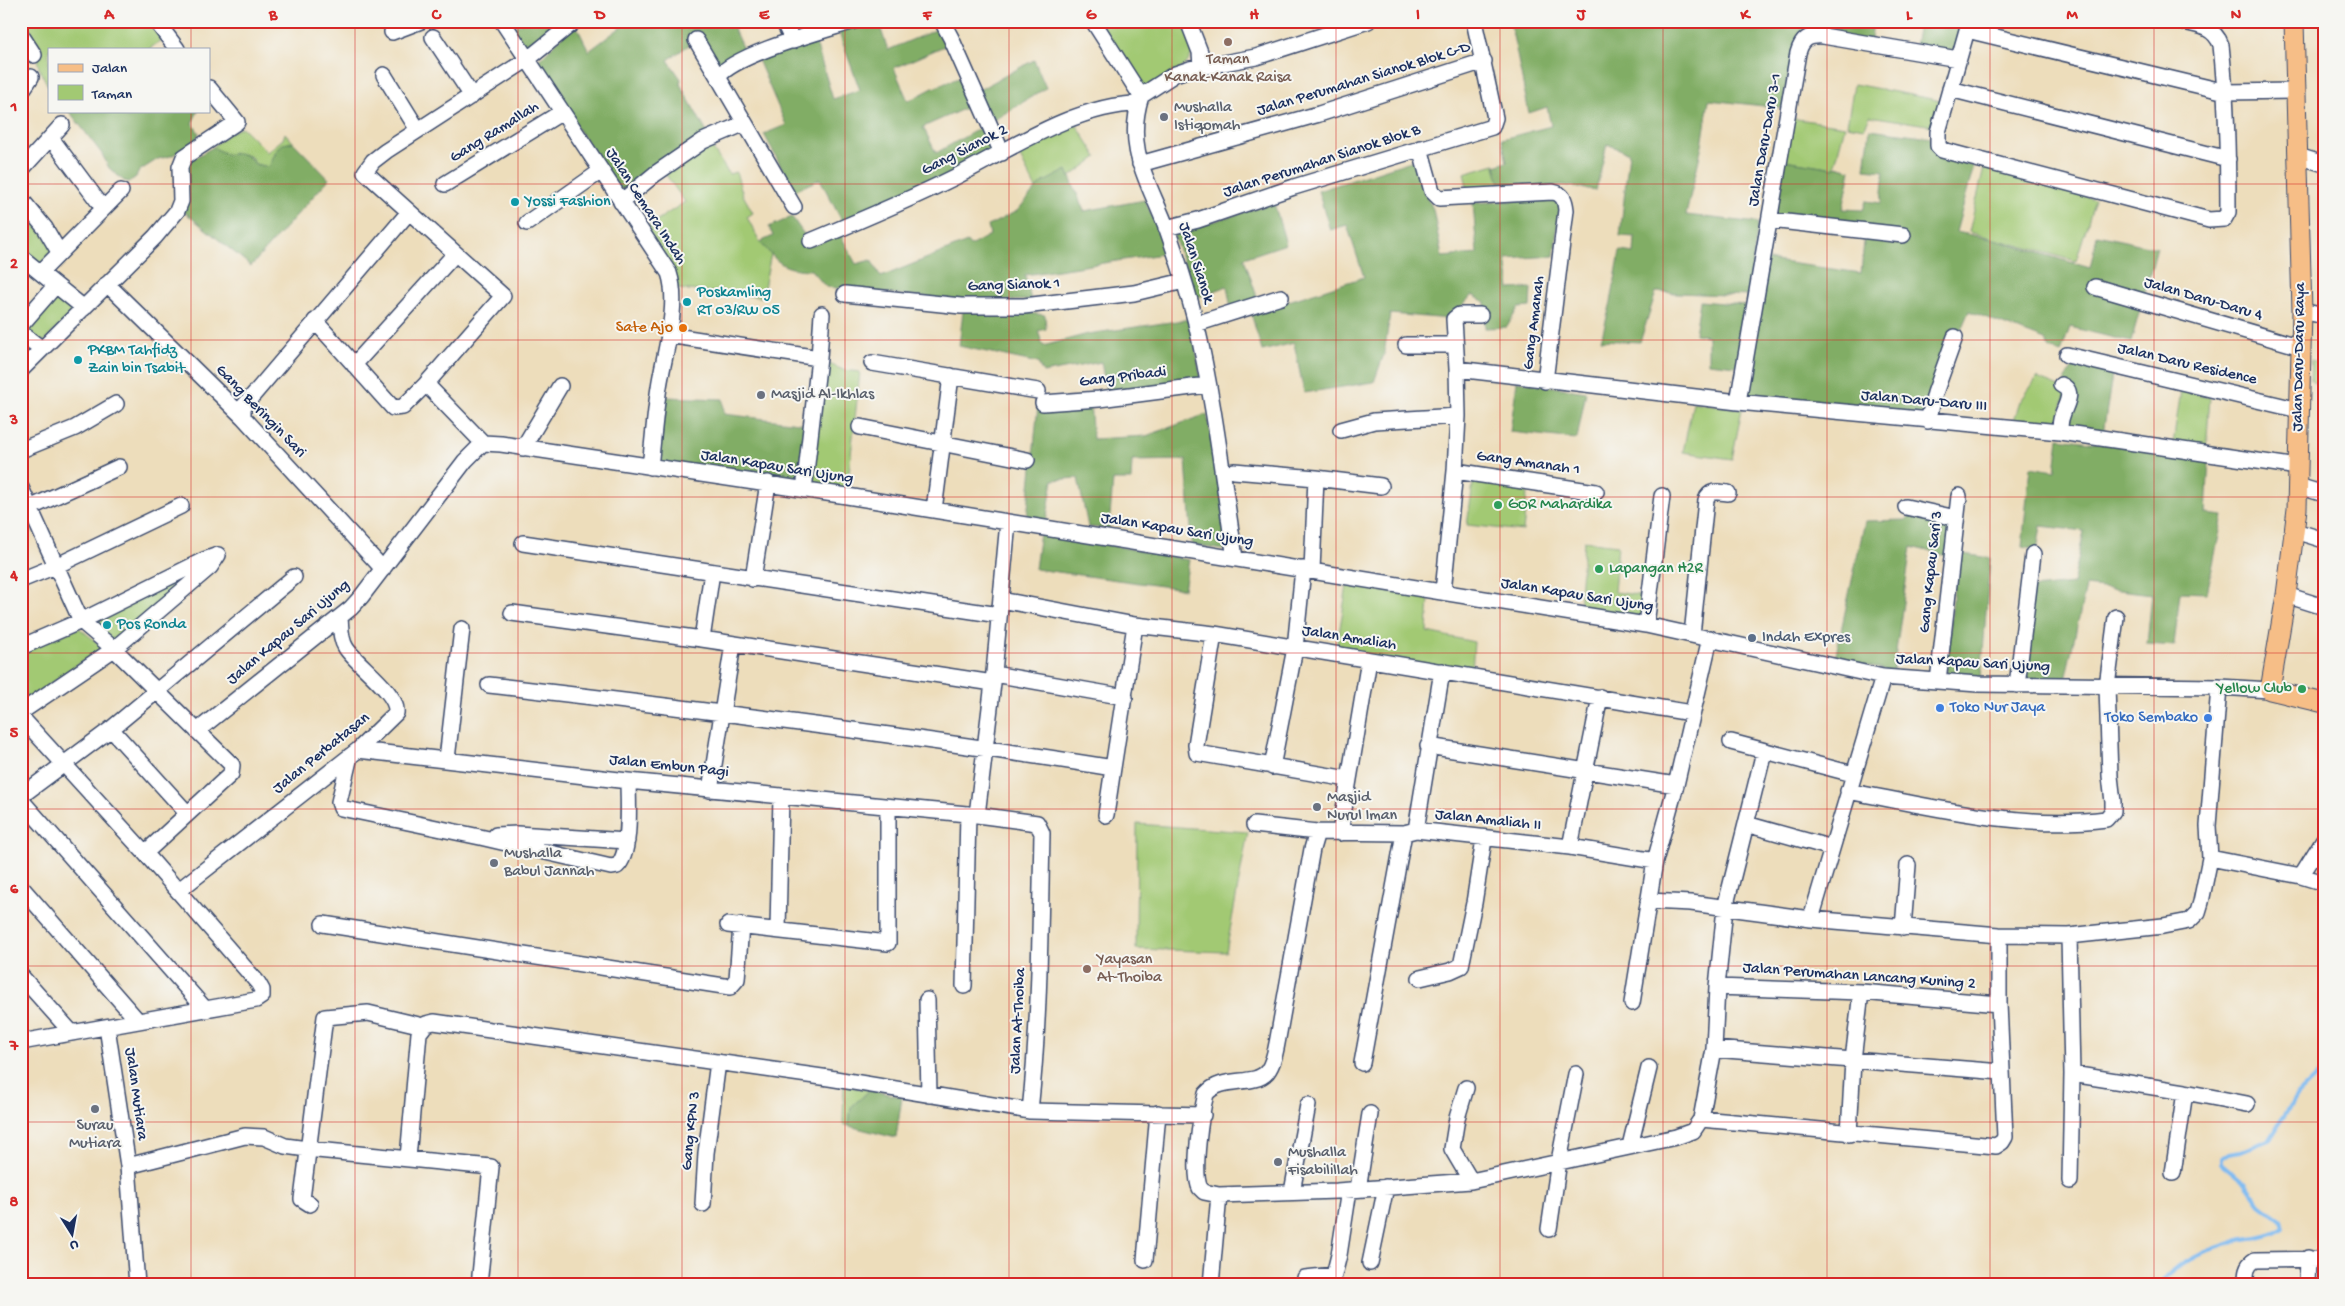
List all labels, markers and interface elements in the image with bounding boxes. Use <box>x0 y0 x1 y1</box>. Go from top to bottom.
text: A <box>103 7 115 26</box>
text: B <box>268 7 278 26</box>
text: C <box>431 7 442 26</box>
text: D <box>593 7 606 26</box>
text: E <box>759 7 770 26</box>
text: F <box>922 7 933 26</box>
text: G <box>1086 7 1097 26</box>
text: H <box>1249 7 1259 26</box>
text: I <box>1416 7 1420 26</box>
text: J <box>1576 7 1587 26</box>
text: K <box>1740 7 1752 26</box>
text: L <box>1906 7 1913 26</box>
text: M <box>2066 7 2078 26</box>
text: N <box>2231 7 2242 26</box>
marker: Taman Kanak-Kanak Raisa <box>1222 36 1234 48</box>
street label: Jalan Perumahan Sianok Blok C-D <box>1255 38 1474 122</box>
legend <box>48 48 210 112</box>
place label: Taman Kanak-Kanak Raisa <box>1165 51 1293 88</box>
text: Jalan <box>92 60 127 78</box>
street label: Jalan Daru-Daru 3-1 <box>1745 72 1787 208</box>
text: Taman <box>91 86 132 104</box>
street label: Gang Ramallah <box>447 98 543 168</box>
text: 1 <box>10 99 17 118</box>
place label: Mushalla Istiqomah <box>1174 99 1241 136</box>
marker: Mushalla Istiqomah <box>1158 111 1170 123</box>
street label: Gang Sianok 2 <box>919 121 1011 181</box>
street label: Jalan Perumahan Sianok Blok B <box>1221 121 1424 203</box>
street label: Jalan Cemara Indah <box>600 145 690 269</box>
place label: Yossi Fashion <box>523 193 611 212</box>
marker: Yossi Fashion <box>509 196 521 208</box>
street label: Jalan Sianok <box>1173 220 1218 308</box>
text: 2 <box>10 256 18 275</box>
street label: Jalan Daru-Daru 4 <box>2141 274 2265 326</box>
street label: Gang Sianok 1 <box>967 275 1061 297</box>
street label: Gang Amanah <box>1520 275 1550 371</box>
street label: Jalan Daru-Daru Raya <box>2289 281 2311 432</box>
place label: Poskamling RT 03/RW 05 <box>696 284 780 321</box>
marker: Poskamling RT 03/RW 05 <box>681 296 693 308</box>
place label: Sate Ajo <box>616 319 673 338</box>
marker: Sate Ajo <box>677 322 689 334</box>
street label: Jalan Daru Residence <box>2116 340 2259 390</box>
place label: PKBM Tahfidz Zain bin Tsabit <box>87 342 186 379</box>
marker: PKBM Tahfidz Zain bin Tsabit <box>72 354 84 366</box>
street label: Gang Beringin Sari <box>211 362 309 462</box>
street label: Gang Pribadi <box>1078 363 1168 393</box>
place label: Masjid Al-Ikhlas <box>771 386 875 405</box>
street label: Jalan Daru-Daru III <box>1860 387 1988 417</box>
marker: Masjid Al-Ikhlas <box>755 389 767 401</box>
text: 3 <box>9 412 18 431</box>
street label: Jalan Kapau Sari Ujung <box>699 447 855 489</box>
street label: Gang Amanah 1 <box>1475 447 1581 481</box>
place label: GOR Mahardika <box>1508 496 1613 515</box>
marker: GOR Mahardika <box>1492 499 1504 511</box>
street label: Jalan Kapau Sari Ujung <box>1099 510 1255 552</box>
street label: Gang Kapau Sari 3 <box>1916 510 1948 634</box>
place label: Lapangan H2R <box>1609 560 1703 579</box>
marker: Lapangan H2R <box>1593 563 1605 575</box>
text: 4 <box>9 568 18 587</box>
street label: Jalan Kapau Sari Ujung <box>1499 575 1655 617</box>
street label: Jalan Kapau Sari Ujung <box>224 576 354 690</box>
place label: Pos Ronda <box>116 616 187 635</box>
marker: Pos Ronda <box>101 619 113 631</box>
street label: Jalan Amaliah <box>1300 622 1398 656</box>
place label: Indah Expres <box>1762 629 1851 648</box>
marker: Indah Expres <box>1746 632 1758 644</box>
street label: Jalan Kapau Sari Ujung <box>1895 650 2051 678</box>
place label: Yellow Club <box>2215 680 2293 699</box>
marker: Yellow Club <box>2296 683 2308 695</box>
place label: Toko Nur Jaya <box>1949 699 2046 718</box>
marker: Toko Nur Jaya <box>1934 702 1946 714</box>
street label: Jalan Perbatasan <box>270 709 375 799</box>
place label: Toko Sembako <box>2104 709 2198 728</box>
marker: Toko Sembako <box>2202 712 2214 724</box>
text: 5 <box>10 725 19 744</box>
street label: Jalan Embun Pagi <box>608 751 730 783</box>
place label: Masjid Nurul Iman <box>1327 789 1398 826</box>
marker: Masjid Nurul Iman <box>1311 801 1323 813</box>
street label: Jalan Amaliah II <box>1434 806 1542 836</box>
place label: Mushalla Babul Jannah <box>503 845 595 882</box>
marker: Mushalla Babul Jannah <box>488 857 500 869</box>
text: 6 <box>10 881 19 900</box>
place label: Yayasan At-Thoiba <box>1095 951 1163 988</box>
street label: Jalan Perumahan Lancang Kuning 2 <box>1742 959 1976 995</box>
marker: Yayasan At-Thoiba <box>1081 963 1093 975</box>
street label: Jalan At-Thoiba <box>1007 966 1031 1074</box>
text: 7 <box>9 1038 19 1057</box>
street label: Jalan Mutiara <box>119 1047 151 1143</box>
street label: Gang KPN 3 <box>678 1090 706 1172</box>
marker: Surau Mutiara <box>89 1103 101 1115</box>
place label: Surau Mutiara <box>69 1117 122 1154</box>
place label: Mushalla Fisabilillah <box>1287 1144 1358 1181</box>
marker: Mushalla Fisabilillah <box>1272 1156 1284 1168</box>
text: 8 <box>10 1194 19 1213</box>
north arrow <box>48 1208 98 1258</box>
text: U <box>68 1235 80 1253</box>

